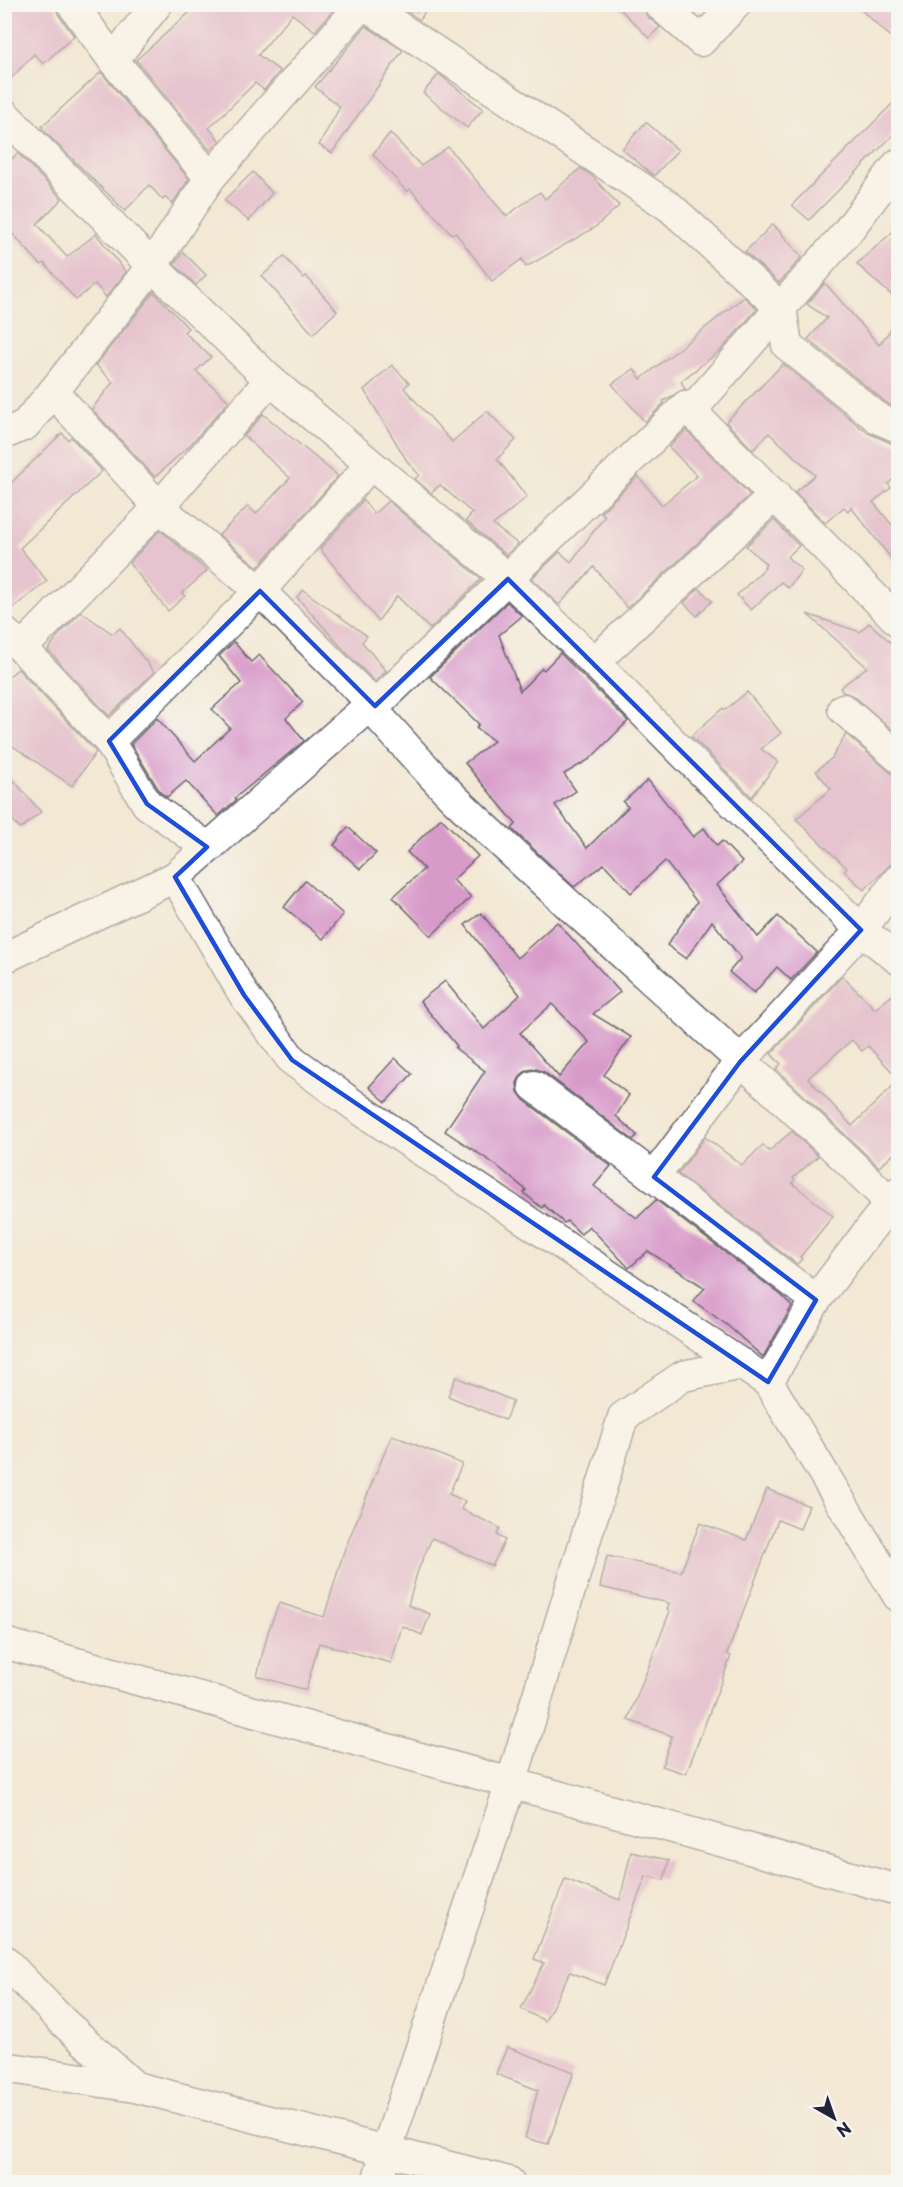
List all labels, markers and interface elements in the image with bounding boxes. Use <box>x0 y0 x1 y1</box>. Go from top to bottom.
north arrow <box>804 2088 864 2148</box>
text: N <box>832 2117 857 2144</box>

